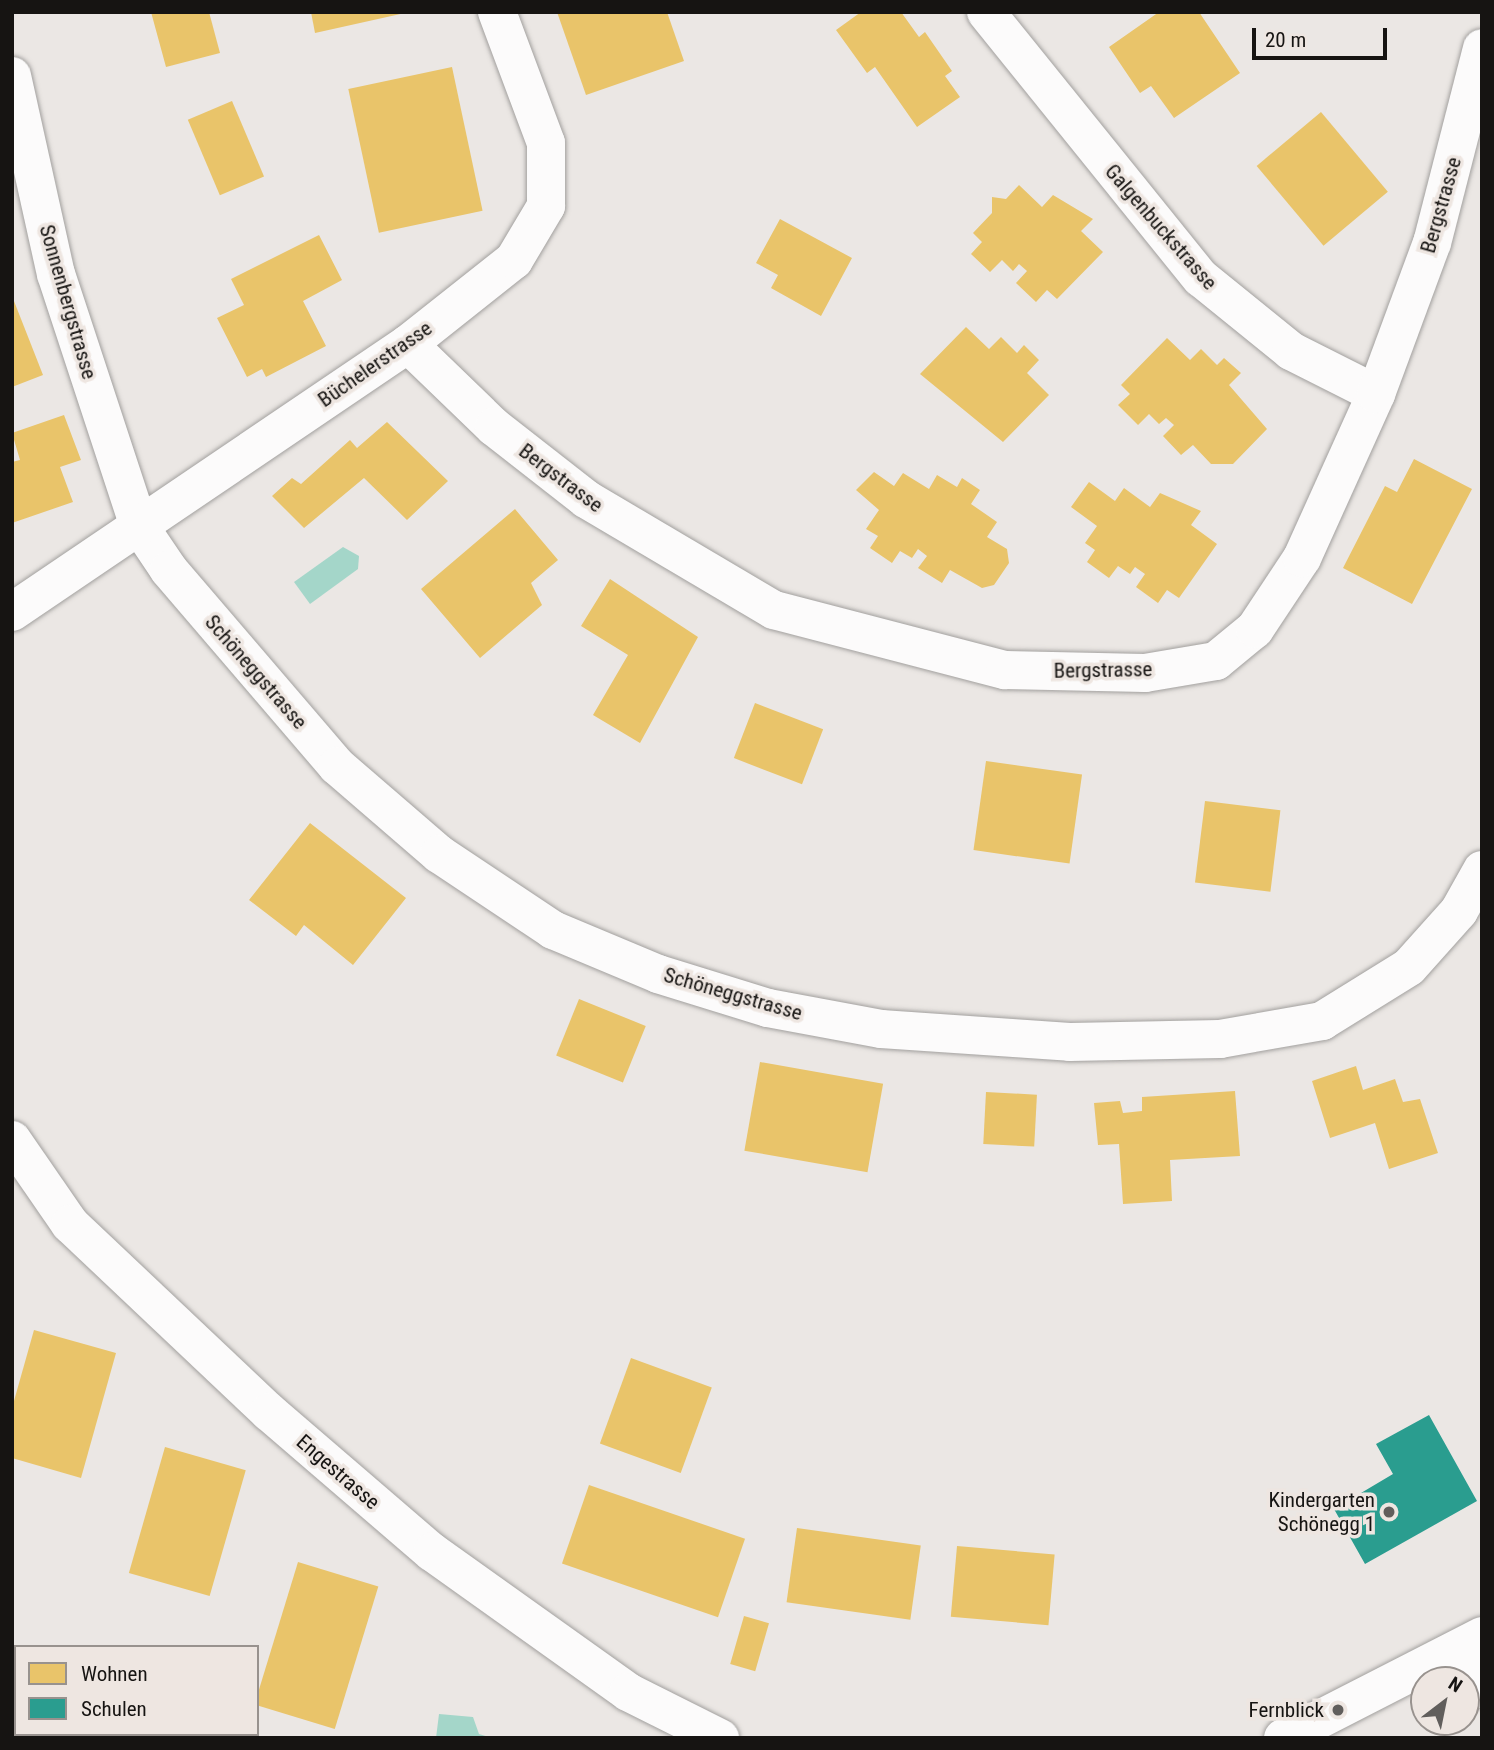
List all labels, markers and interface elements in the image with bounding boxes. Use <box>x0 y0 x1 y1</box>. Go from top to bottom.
scale bar <box>1256 14 1391 58</box>
text: 20 m <box>1265 28 1306 52</box>
street label: Bergstrasse <box>1415 154 1467 256</box>
street label: Galgenbuckstrasse <box>1100 159 1222 295</box>
street label: Sonnenbergstrasse <box>34 222 102 382</box>
street label: Büchelerstrasse <box>313 315 437 413</box>
street label: Bergstrasse <box>514 438 608 518</box>
street label: Schöneggstrasse <box>200 610 312 734</box>
street label: Bergstrasse <box>1053 657 1153 683</box>
street label: Schöneggstrasse <box>661 962 805 1026</box>
street label: Engestrasse <box>291 1429 385 1515</box>
place label: Kindergarten Schönegg 1 <box>1269 1487 1375 1537</box>
marker: Kindergarten Schönegg 1 <box>1381 1504 1397 1520</box>
legend <box>14 1645 259 1736</box>
text: Wohnen <box>81 1662 148 1686</box>
north arrow <box>1410 1666 1480 1736</box>
text: N <box>1444 1672 1466 1697</box>
text: Schulen <box>81 1697 147 1721</box>
place label: Fernblick <box>1249 1697 1324 1723</box>
marker: Fernblick <box>1330 1702 1346 1718</box>

